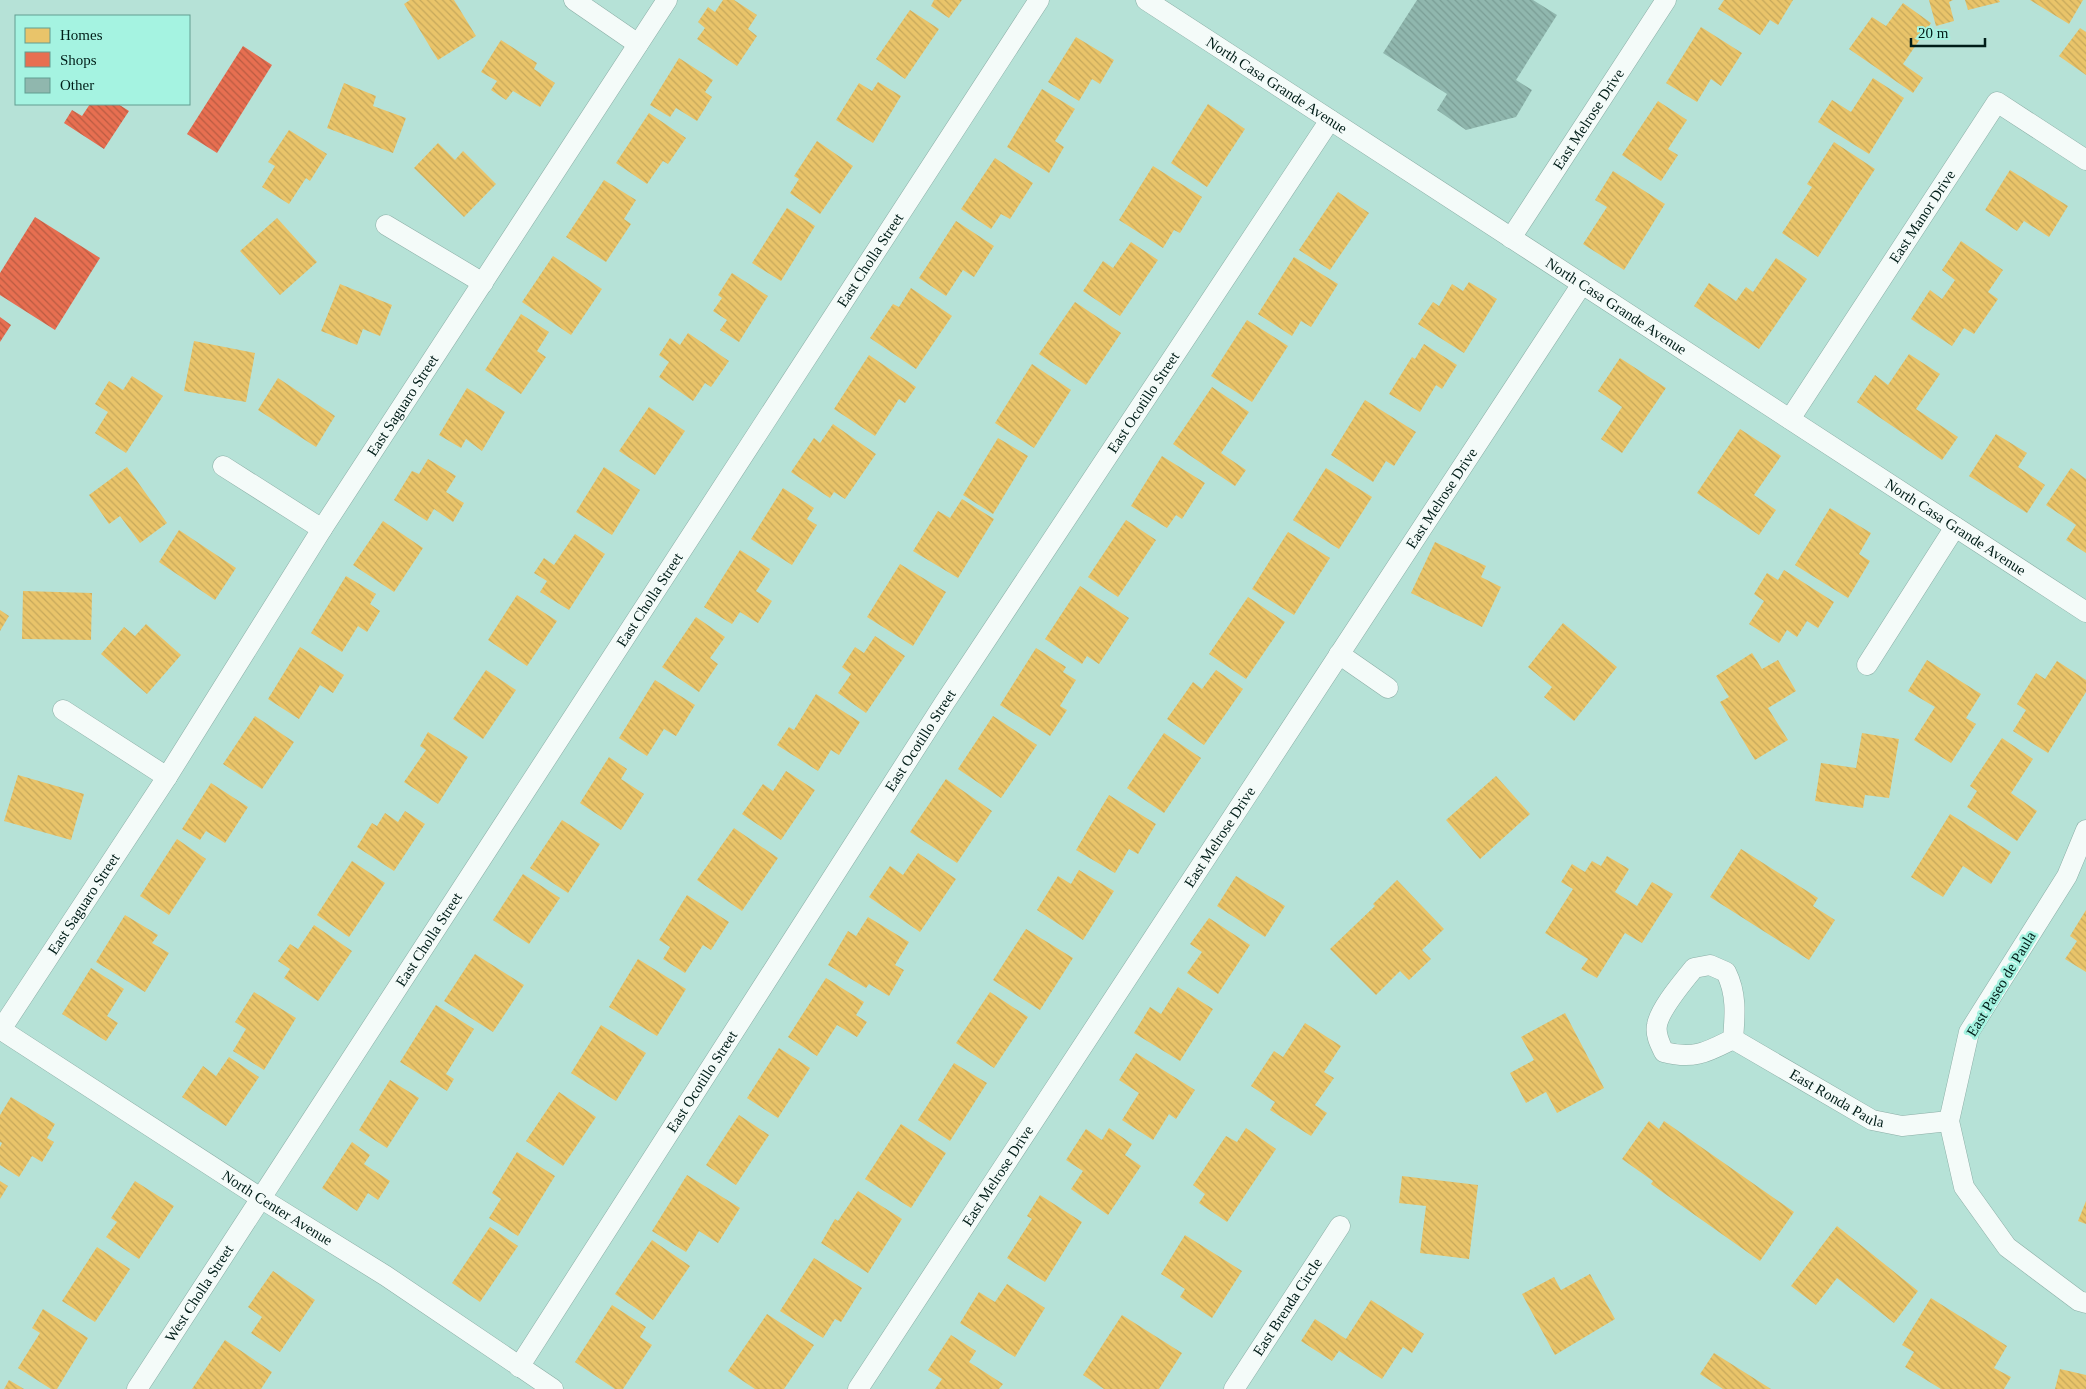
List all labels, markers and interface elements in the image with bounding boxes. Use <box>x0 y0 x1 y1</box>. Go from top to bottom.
legend <box>15 15 190 105</box>
scale bar <box>1911 15 1985 47</box>
text: 20 m <box>1918 25 1949 41</box>
text: Homes <box>60 27 103 43</box>
street label: North Casa Grande Avenue <box>1203 34 1350 137</box>
text: Shops <box>60 52 97 68</box>
street label: East Melrose Drive <box>1550 65 1627 172</box>
text: Other <box>60 77 94 93</box>
street label: East Manor Drive <box>1886 167 1959 266</box>
street label: East Cholla Street <box>834 210 907 310</box>
street label: North Casa Grande Avenue <box>1543 255 1690 358</box>
street label: East Ocotillo Street <box>1104 348 1183 456</box>
street label: East Saguaro Street <box>364 351 442 459</box>
street label: East Melrose Drive <box>1403 445 1481 551</box>
street label: North Casa Grande Avenue <box>1882 476 2029 579</box>
street label: East Cholla Street <box>613 549 686 650</box>
street label: East Ocotillo Street <box>882 686 959 794</box>
street label: East Melrose Drive <box>1181 783 1259 890</box>
street label: East Saguaro Street <box>45 850 123 958</box>
street label: East Cholla Street <box>393 889 466 989</box>
street label: East Paseo de Paula <box>1963 928 2039 1039</box>
street label: East Ocotillo Street <box>663 1027 741 1135</box>
street label: East Ronda Paula <box>1787 1066 1886 1130</box>
street label: East Melrose Drive <box>959 1122 1037 1229</box>
street label: North Center Avenue <box>219 1167 336 1249</box>
street label: West Cholla Street <box>162 1241 237 1345</box>
street label: East Brenda Circle <box>1250 1255 1325 1359</box>

